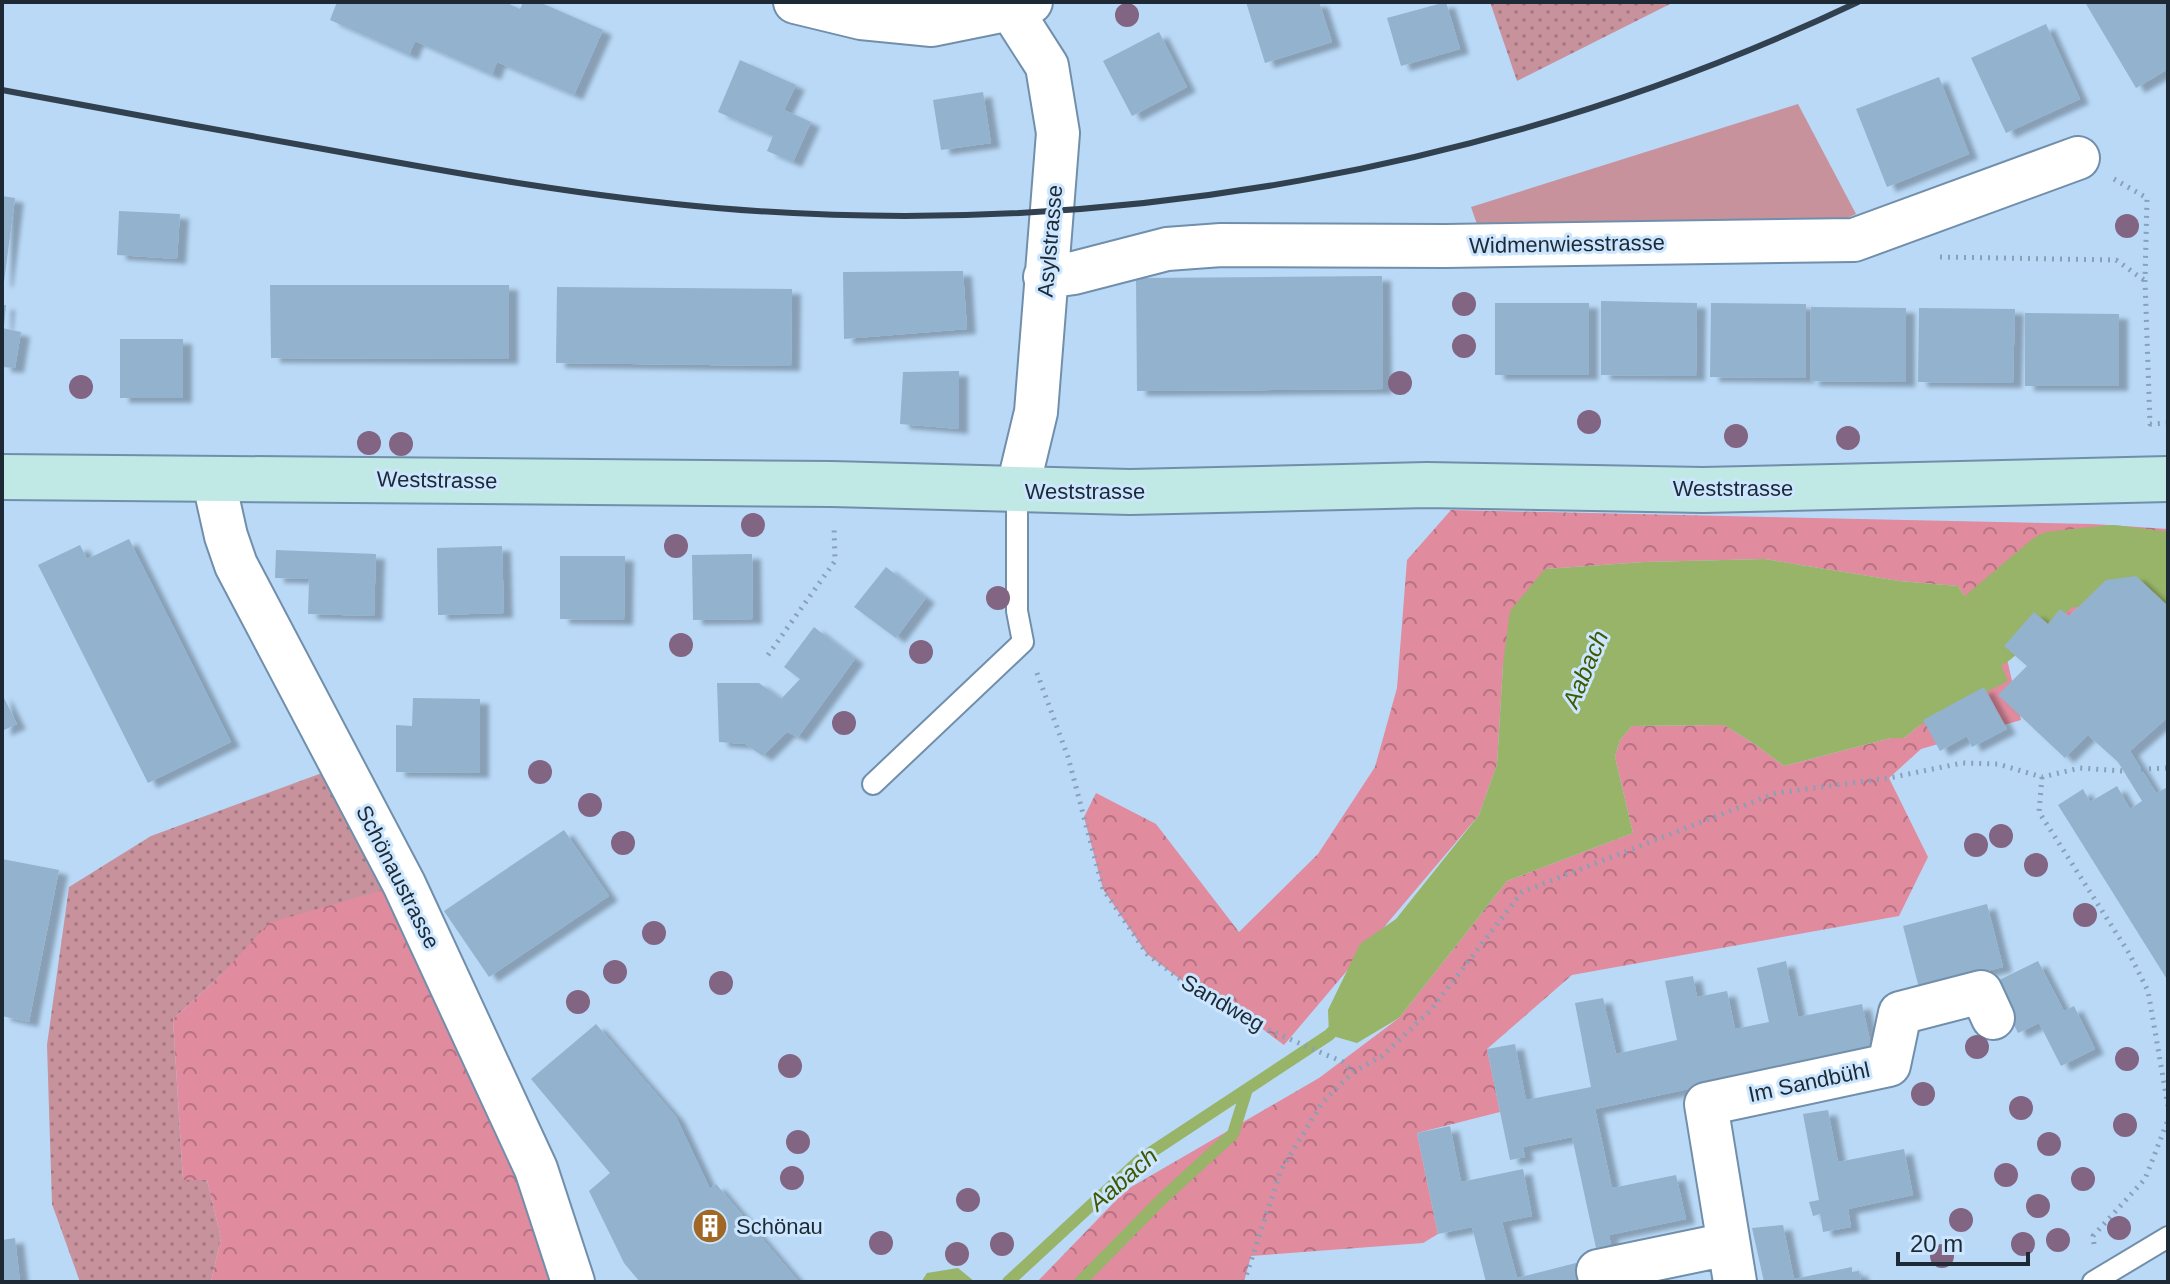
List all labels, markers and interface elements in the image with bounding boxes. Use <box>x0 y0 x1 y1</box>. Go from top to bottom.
street label: Asylstrasse <box>1033 184 1067 298</box>
street label: Widmenwiesstrasse <box>1469 230 1665 258</box>
street label: Weststrasse <box>376 466 498 494</box>
street label: Weststrasse <box>1673 476 1793 501</box>
street label: Weststrasse <box>1025 479 1145 504</box>
water label: Aabach <box>1556 626 1613 714</box>
street label: Schönaustrasse <box>351 801 445 953</box>
street label: Sandweg <box>1177 969 1269 1037</box>
street label: Im Sandbühl <box>1746 1057 1872 1107</box>
water label: Aabach <box>1082 1142 1163 1217</box>
building icon: Schönau <box>691 1207 729 1245</box>
place label: Schönau <box>736 1214 823 1239</box>
scale bar <box>1898 1216 2028 1266</box>
text: 20 m <box>1910 1230 1963 1257</box>

